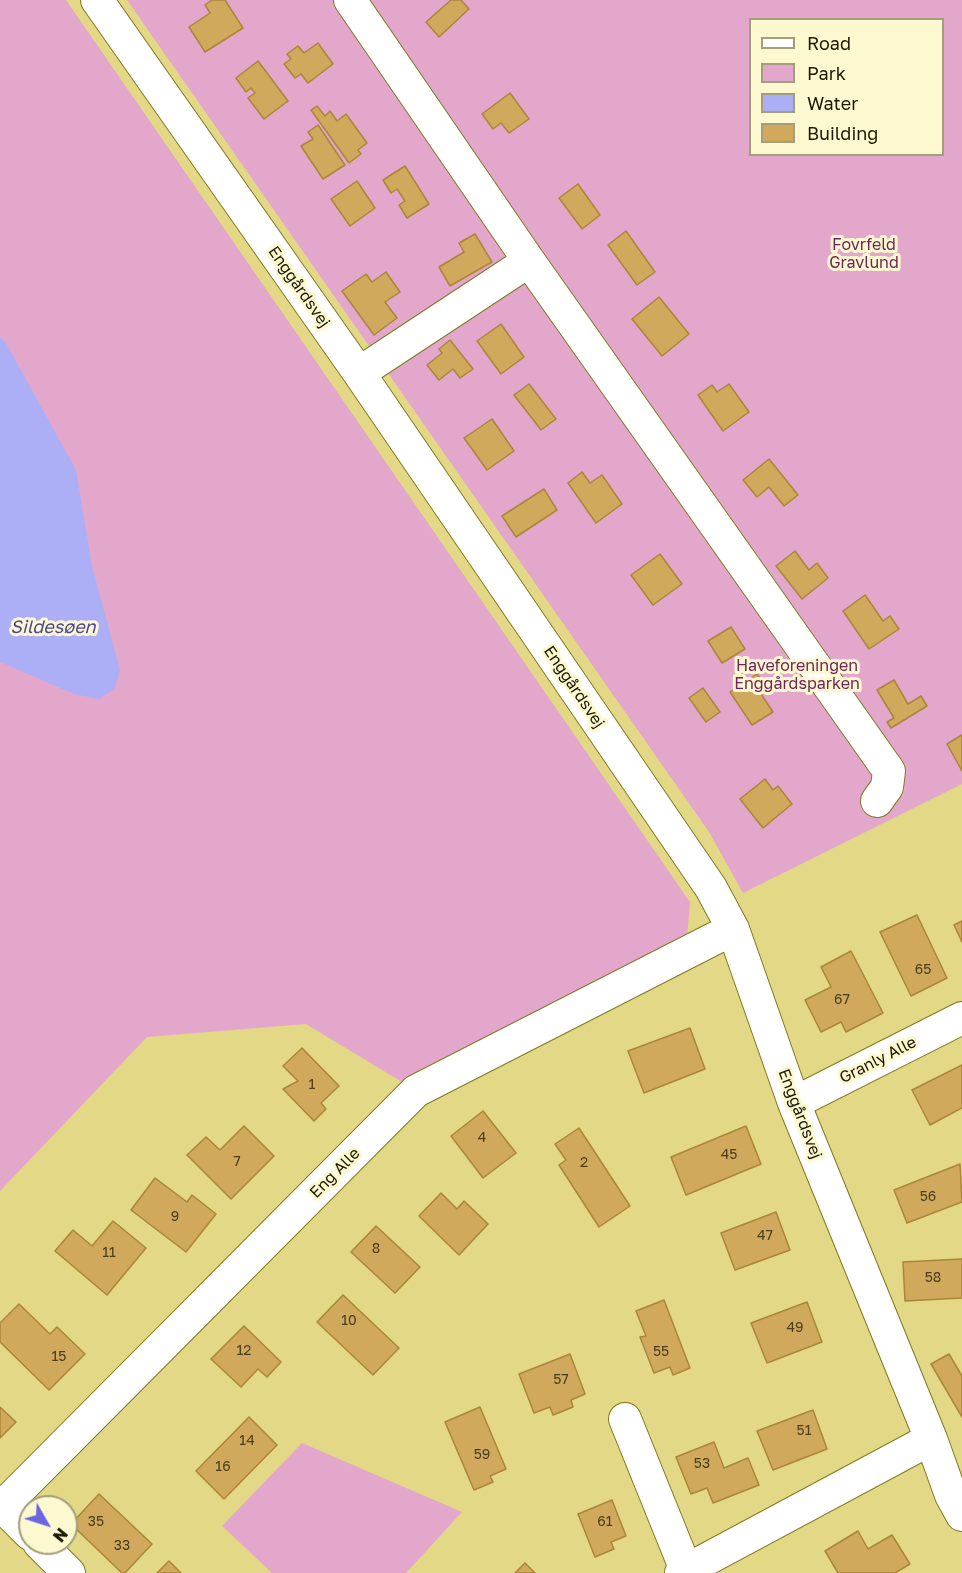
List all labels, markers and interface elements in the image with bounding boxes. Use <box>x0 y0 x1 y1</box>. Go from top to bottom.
legend <box>749 18 944 156</box>
text: Road <box>807 32 851 54</box>
text: Park <box>807 62 846 84</box>
text: Water <box>807 92 858 114</box>
text: Building <box>807 122 878 144</box>
park label: Fovrfeld Gravlund <box>829 235 899 273</box>
street label: Enggårdsvej <box>264 243 334 331</box>
water label: Sildesøen <box>10 616 96 638</box>
street label: Enggårdsvej <box>539 642 609 732</box>
park label: Haveforeningen Enggårdsparken <box>734 656 860 694</box>
house number: 65 <box>915 962 931 978</box>
house number: 67 <box>834 992 850 1008</box>
street label: Granly Alle <box>836 1032 920 1088</box>
street label: Enggårdsvej <box>774 1066 826 1162</box>
house number: 1 <box>309 1077 315 1093</box>
house number: 4 <box>478 1130 486 1146</box>
street label: Eng Alle <box>306 1144 364 1202</box>
house number: 45 <box>721 1147 737 1163</box>
house number: 7 <box>233 1154 241 1170</box>
house number: 2 <box>580 1155 588 1171</box>
house number: 56 <box>920 1189 936 1205</box>
house number: 9 <box>171 1209 179 1225</box>
house number: 47 <box>757 1228 773 1244</box>
house number: 8 <box>372 1241 380 1257</box>
house number: 11 <box>102 1245 116 1261</box>
house number: 58 <box>925 1270 941 1286</box>
house number: 10 <box>341 1313 357 1329</box>
house number: 49 <box>786 1320 804 1336</box>
house number: 12 <box>237 1343 251 1359</box>
house number: 55 <box>653 1344 669 1360</box>
house number: 15 <box>52 1349 66 1365</box>
house number: 57 <box>553 1372 569 1388</box>
house number: 51 <box>797 1423 811 1439</box>
house number: 14 <box>239 1433 255 1449</box>
house number: 59 <box>474 1447 490 1463</box>
house number: 53 <box>694 1456 710 1472</box>
house number: 16 <box>215 1459 231 1475</box>
north arrow <box>18 1495 78 1555</box>
house number: 35 <box>88 1514 104 1530</box>
house number: 61 <box>597 1514 613 1530</box>
text: N <box>49 1524 72 1546</box>
house number: 33 <box>114 1538 130 1554</box>

